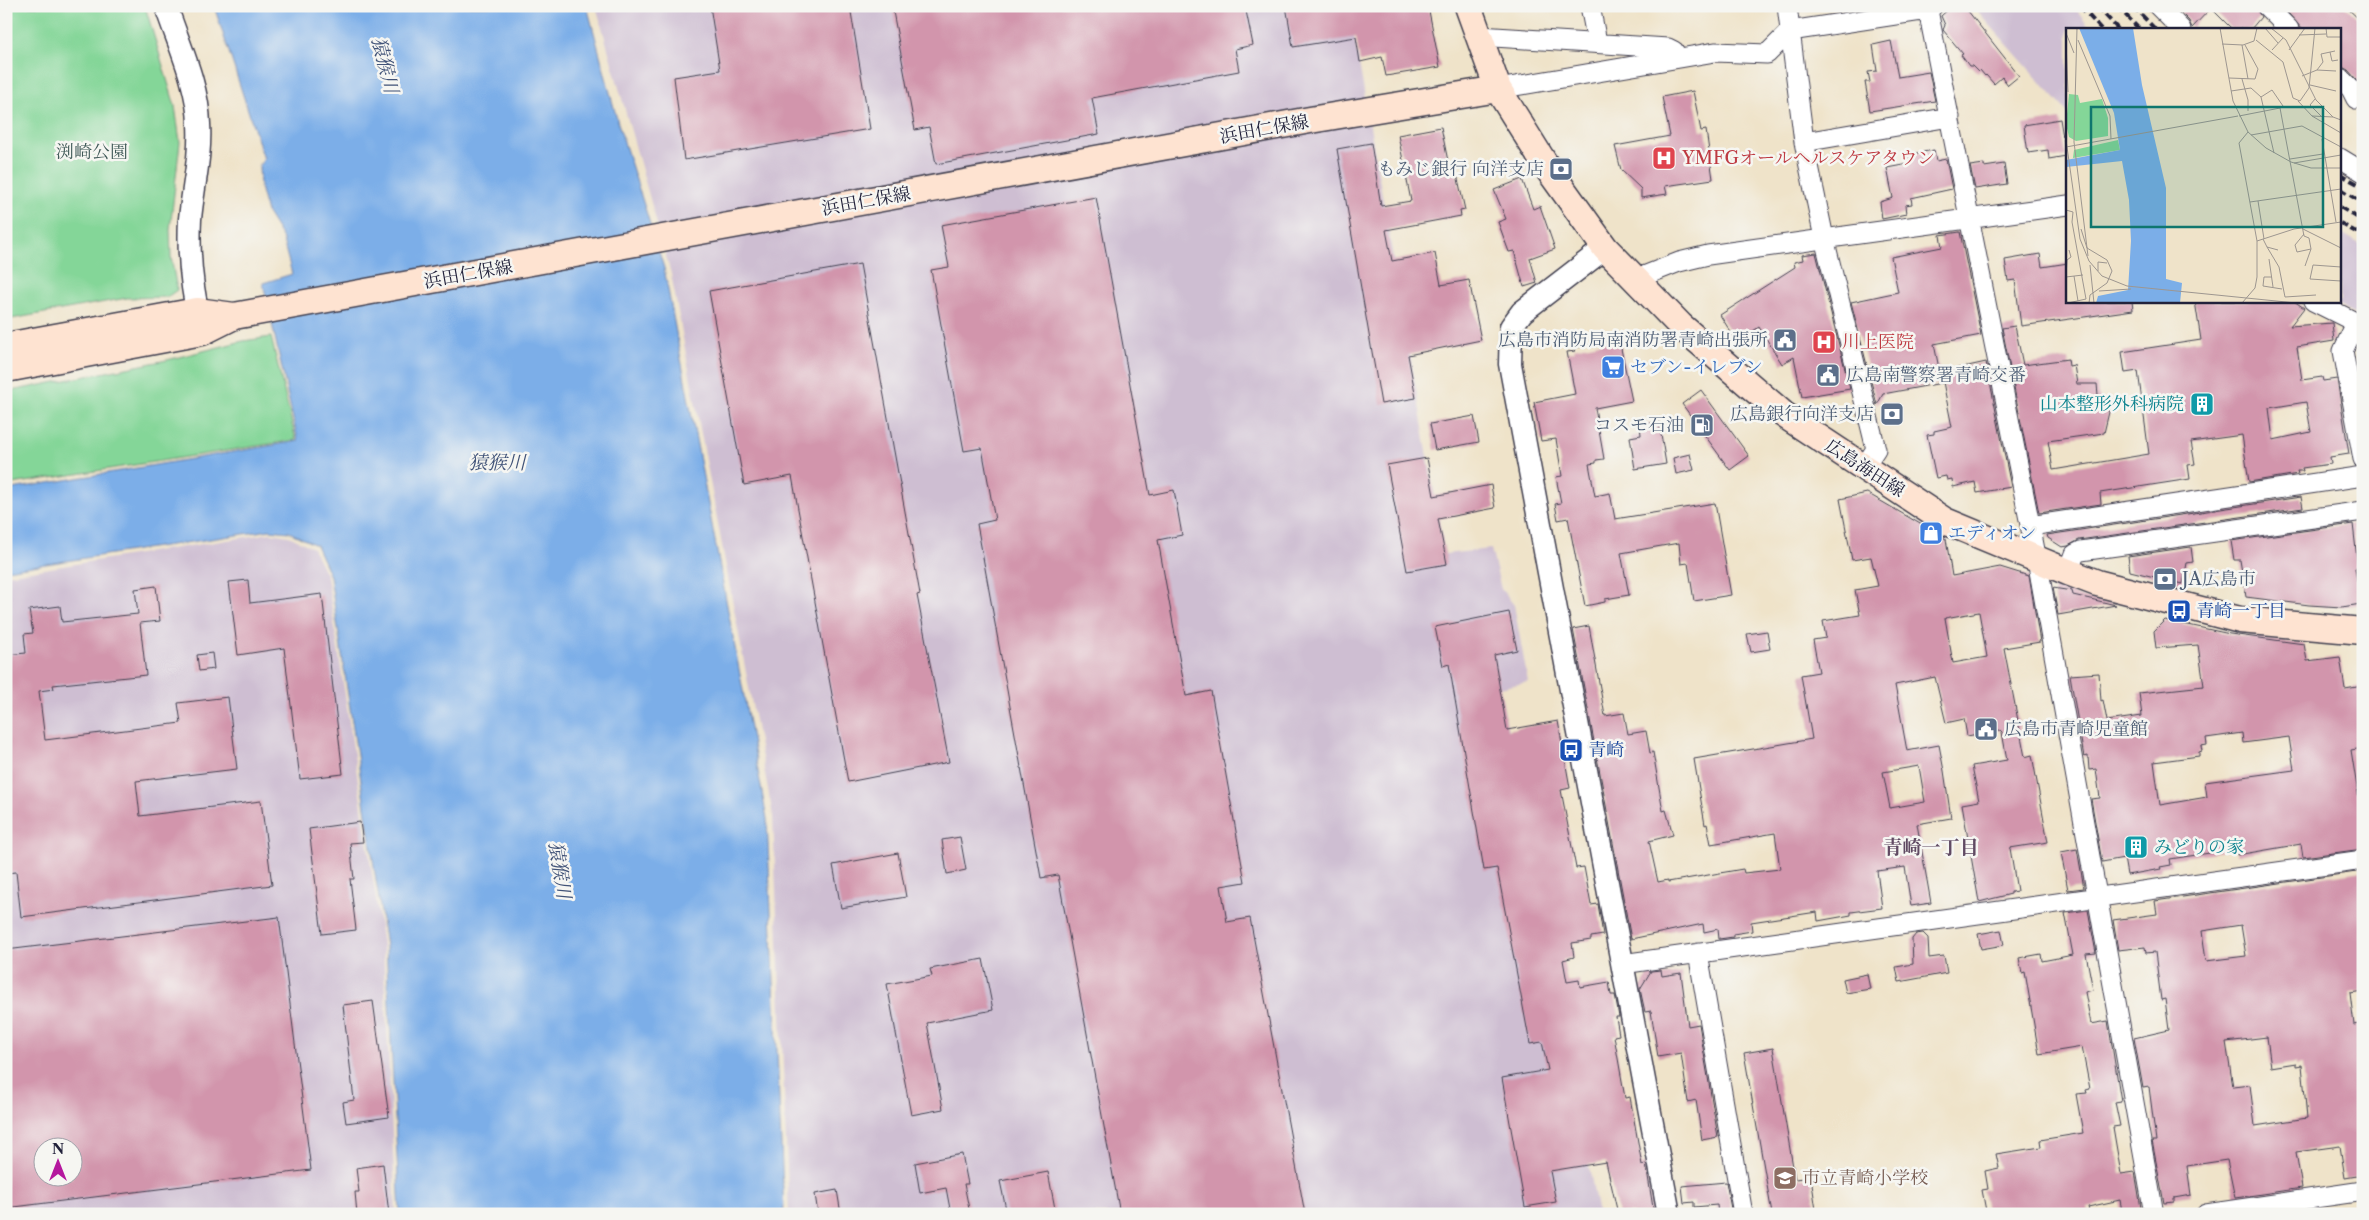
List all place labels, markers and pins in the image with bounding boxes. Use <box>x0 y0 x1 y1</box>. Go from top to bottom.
hospital icon: YMFGオールヘルスケアタウン <box>1651 145 1677 171</box>
place label: YMFGオールヘルスケアタウン <box>1681 147 1935 169</box>
bank icon: もみじ銀行 向洋支店 <box>1548 156 1574 182</box>
place label: もみじ銀行 向洋支店 <box>1377 158 1544 180</box>
public building icon: 広島市消防局南消防署青崎出張所 <box>1772 327 1798 353</box>
place label: 広島市消防局南消防署青崎出張所 <box>1498 329 1768 351</box>
hospital icon: 川上医院 <box>1811 329 1837 355</box>
place label: 川上医院 <box>1842 331 1914 353</box>
supermarket icon: セブン-イレブン <box>1600 354 1626 380</box>
place label: セブン-イレブン <box>1630 356 1763 378</box>
public building icon: 広島南警察署青崎交番 <box>1815 362 1841 388</box>
place label: 広島南警察署青崎交番 <box>1846 364 2026 386</box>
building icon: 山本整形外科病院 <box>2189 391 2215 417</box>
place label: 山本整形外科病院 <box>2040 393 2184 415</box>
bank icon: 広島銀行向洋支店 <box>1879 401 1905 427</box>
place label: 広島銀行向洋支店 <box>1730 403 1874 425</box>
fuel station icon: コスモ石油 <box>1689 412 1715 438</box>
place label: コスモ石油 <box>1594 414 1684 436</box>
shop icon: エディオン <box>1918 520 1944 546</box>
place label: エディオン <box>1948 522 2037 544</box>
bank icon: JA広島市 <box>2152 566 2178 592</box>
place label: JA広島市 <box>2179 568 2256 590</box>
bus stop icon: 青崎一丁目 <box>2166 598 2192 624</box>
place label: 青崎一丁目 <box>2196 600 2286 622</box>
public building icon: 広島市青崎児童館 <box>1973 716 1999 742</box>
place label: 広島市青崎児童館 <box>2004 718 2148 740</box>
bus stop icon: 青崎 <box>1558 737 1584 763</box>
place label: 青崎 <box>1588 739 1624 761</box>
building icon: みどりの家 <box>2123 834 2149 860</box>
place label: みどりの家 <box>2154 836 2244 858</box>
school or university icon: 市立青崎小学校 <box>1772 1165 1798 1191</box>
place label: 市立青崎小学校 <box>1802 1167 1928 1189</box>

